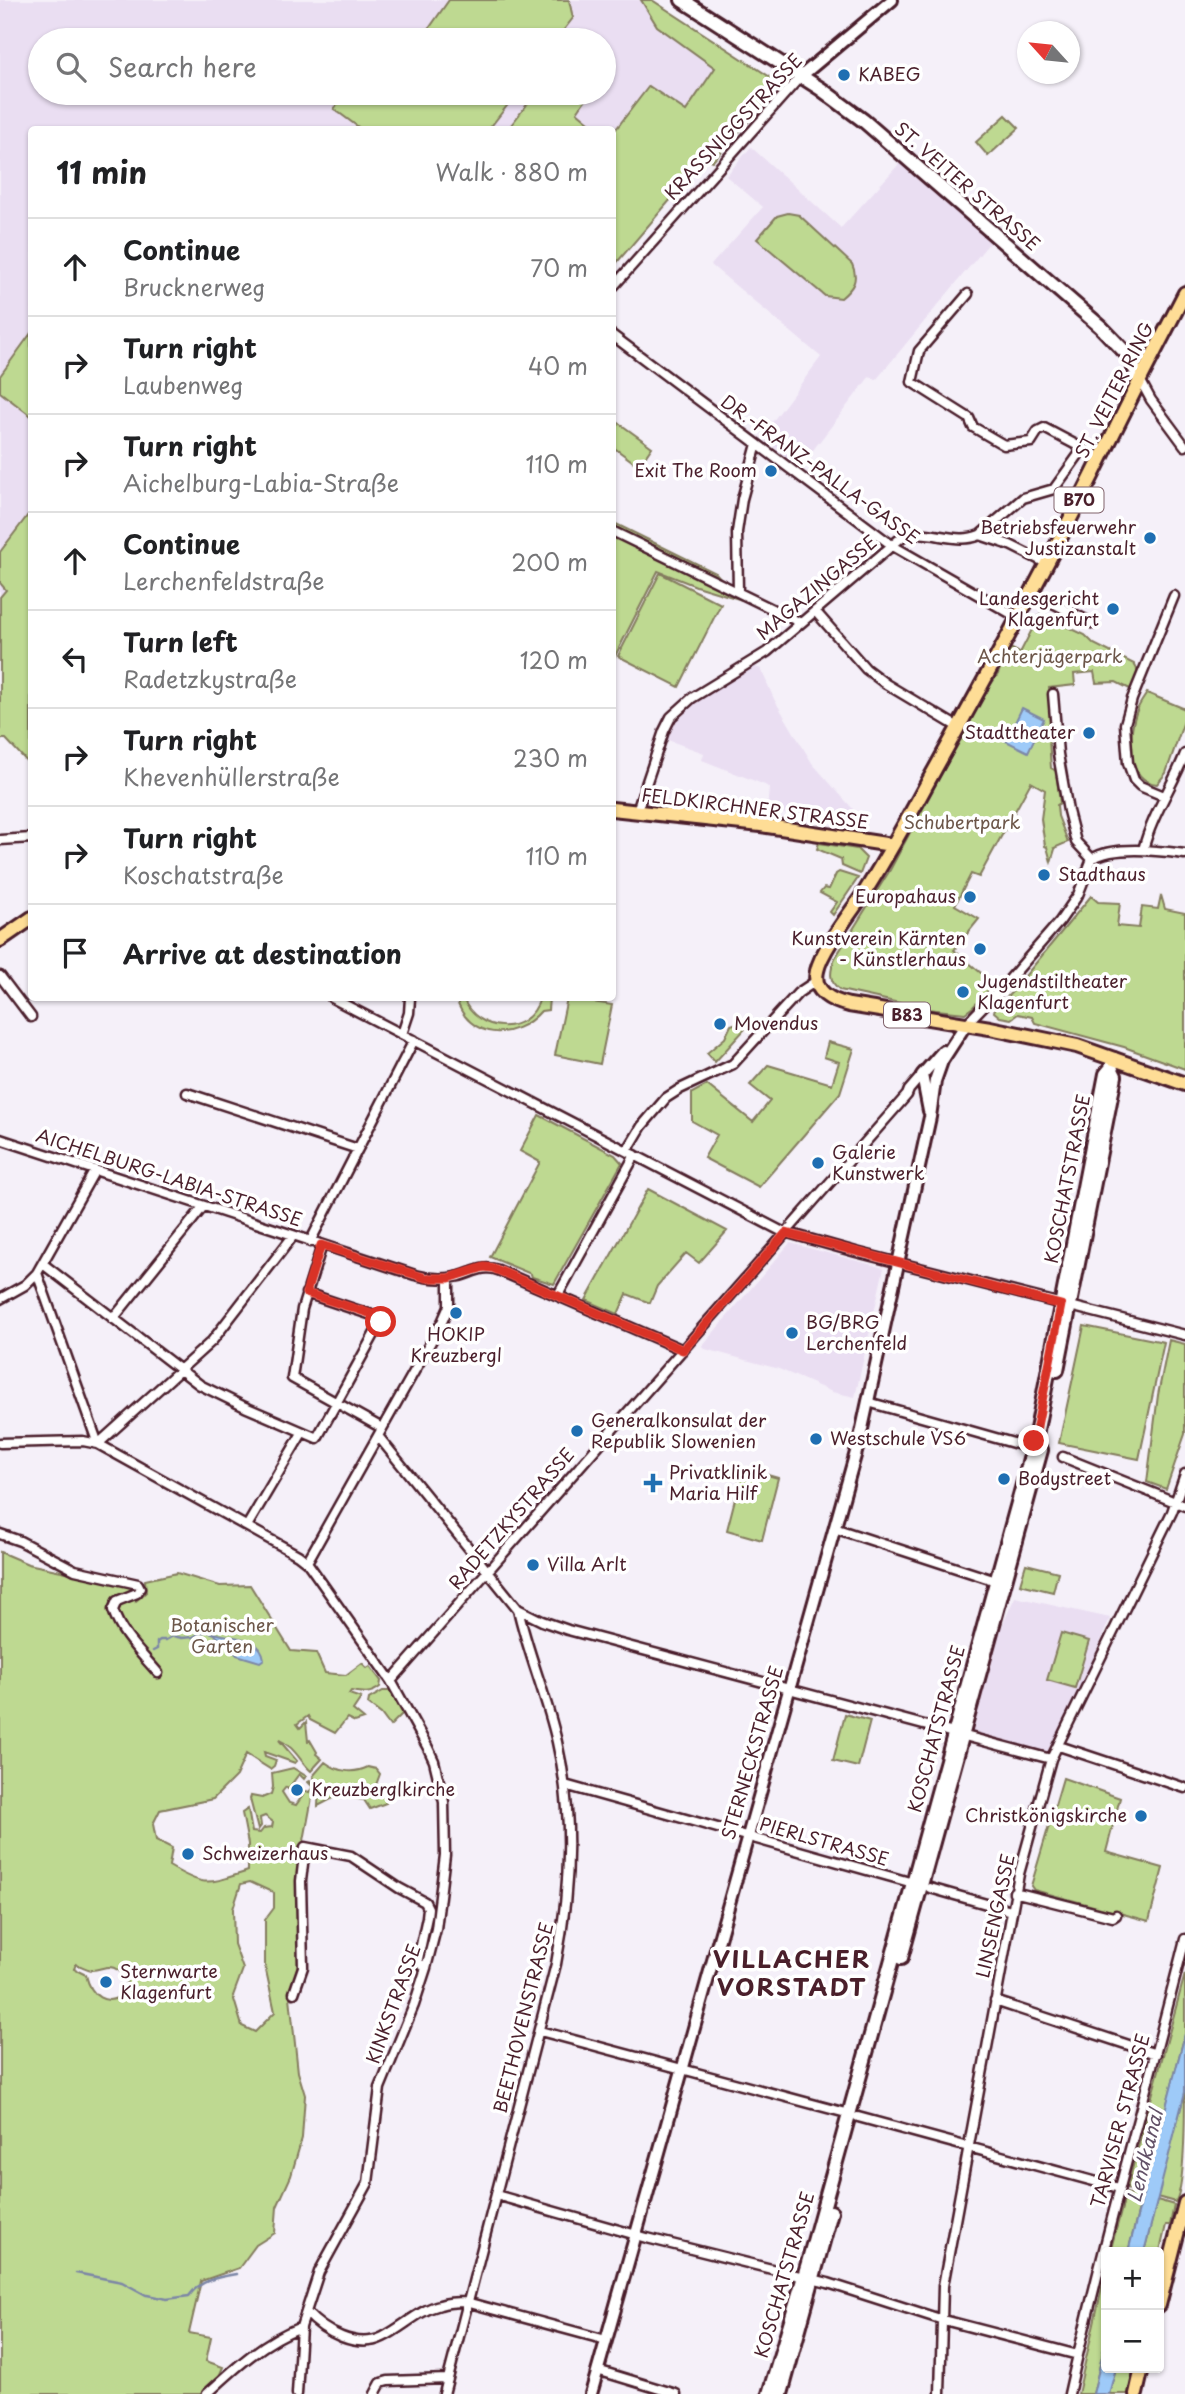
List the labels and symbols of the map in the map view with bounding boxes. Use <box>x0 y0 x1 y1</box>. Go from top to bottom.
north arrow <box>1017 21 1080 84</box>
street label: KRASSNIGGSTRASSE <box>658 47 808 205</box>
place label: KABEG <box>858 60 921 87</box>
marker: KABEG <box>836 67 852 83</box>
street label: ST. VEITER STRASSE <box>889 115 1047 257</box>
street label: ST. VEITER RING <box>1068 316 1160 462</box>
street label: DR.-FRANZ-PALLA-GASSE <box>716 387 926 550</box>
place label: Exit The Room <box>634 456 757 483</box>
marker: Exit The Room <box>763 463 779 479</box>
road number: B70 <box>1054 488 1104 512</box>
place label: Betriebsfeuerwehr Justizanstalt <box>980 513 1137 561</box>
street label: MAGAZINGASSE <box>750 528 882 646</box>
marker: Betriebsfeuerwehr Justizanstalt <box>1142 530 1158 546</box>
place label: Landesgericht Klagenfurt <box>979 584 1099 632</box>
marker: Landesgericht Klagenfurt <box>1105 601 1121 617</box>
park label: Achterjägerpark <box>977 642 1123 669</box>
place label: Stadttheater <box>965 718 1076 745</box>
marker: Stadttheater <box>1081 725 1097 741</box>
street label: FELDKIRCHNER STRASSE <box>640 780 870 835</box>
park label: Schubertpark <box>904 808 1021 835</box>
place label: Stadthaus <box>1058 860 1146 887</box>
marker: Stadthaus <box>1036 867 1052 883</box>
place label: Europahaus <box>855 882 956 909</box>
marker: Europahaus <box>962 889 978 905</box>
place label: Kunstverein Kärnten - Künstlerhaus <box>791 924 966 972</box>
marker: Kunstverein Kärnten - Künstlerhaus <box>972 941 988 957</box>
place label: Jugendstiltheater Klagenfurt <box>977 967 1128 1015</box>
marker: Jugendstiltheater Klagenfurt <box>955 984 971 1000</box>
road number: B83 <box>884 1002 930 1028</box>
place label: Movendus <box>734 1009 818 1036</box>
marker: Movendus <box>712 1016 728 1032</box>
street label: KOSCHATSTRASSE <box>1037 1092 1096 1266</box>
street label: AICHELBURG-LABIA-STRASSE <box>33 1121 306 1232</box>
place label: Galerie Kunstwerk <box>832 1138 925 1186</box>
marker: Galerie Kunstwerk <box>810 1155 826 1171</box>
marker: HOKIP Kreuzbergl <box>448 1305 464 1321</box>
route start <box>365 1306 396 1337</box>
place label: BG/BRG Lerchenfeld <box>806 1308 907 1356</box>
place label: HOKIP Kreuzbergl <box>410 1320 502 1368</box>
marker: BG/BRG Lerchenfeld <box>784 1325 800 1341</box>
place label: Generalkonsulat der Republik Slowenien <box>591 1406 767 1454</box>
marker: Generalkonsulat der Republik Slowenien <box>569 1423 585 1439</box>
place label: Westschule VS6 <box>830 1424 966 1451</box>
route end <box>1018 1425 1049 1456</box>
marker: Westschule VS6 <box>808 1431 824 1447</box>
street label: RADETZKYSTRASSE <box>442 1441 580 1595</box>
place label: Privatklinik Maria Hilf <box>669 1458 767 1506</box>
place label: Bodystreet <box>1018 1464 1111 1491</box>
marker: Bodystreet <box>996 1471 1012 1487</box>
marker: Privatklinik Maria Hilf <box>643 1473 663 1493</box>
place label: Villa Arlt <box>547 1550 627 1577</box>
marker: Villa Arlt <box>525 1557 541 1573</box>
park label: Botanischer Garten <box>170 1611 275 1659</box>
street label: KOSCHATSTRASSE <box>900 1642 971 1815</box>
street label: STERNECKSTRASSE <box>714 1662 789 1843</box>
place label: Kreuzberglkirche <box>311 1775 455 1802</box>
marker: Kreuzberglkirche <box>289 1782 305 1798</box>
place label: Christkönigskirche <box>965 1801 1127 1828</box>
marker: Christkönigskirche <box>1133 1808 1149 1824</box>
street label: PIERLSTRASSE <box>757 1809 892 1872</box>
place label: Schweizerhaus <box>202 1839 328 1866</box>
marker: Schweizerhaus <box>180 1846 196 1862</box>
street label: LINSENGASSE <box>968 1851 1021 1980</box>
street label: BEETHOVENSTRASSE <box>486 1919 559 2116</box>
street label: KINKSTRASSE <box>358 1940 427 2067</box>
district label: VILLACHER VORSTADT <box>713 1940 871 2004</box>
place label: Sternwarte Klagenfurt <box>120 1957 218 2005</box>
marker: Sternwarte Klagenfurt <box>98 1974 114 1990</box>
street label: TARVISER STRASSE <box>1083 2030 1156 2211</box>
water label: Lendkanal <box>1119 2104 1170 2205</box>
street label: KOSCHATSTRASSE <box>747 2188 820 2361</box>

